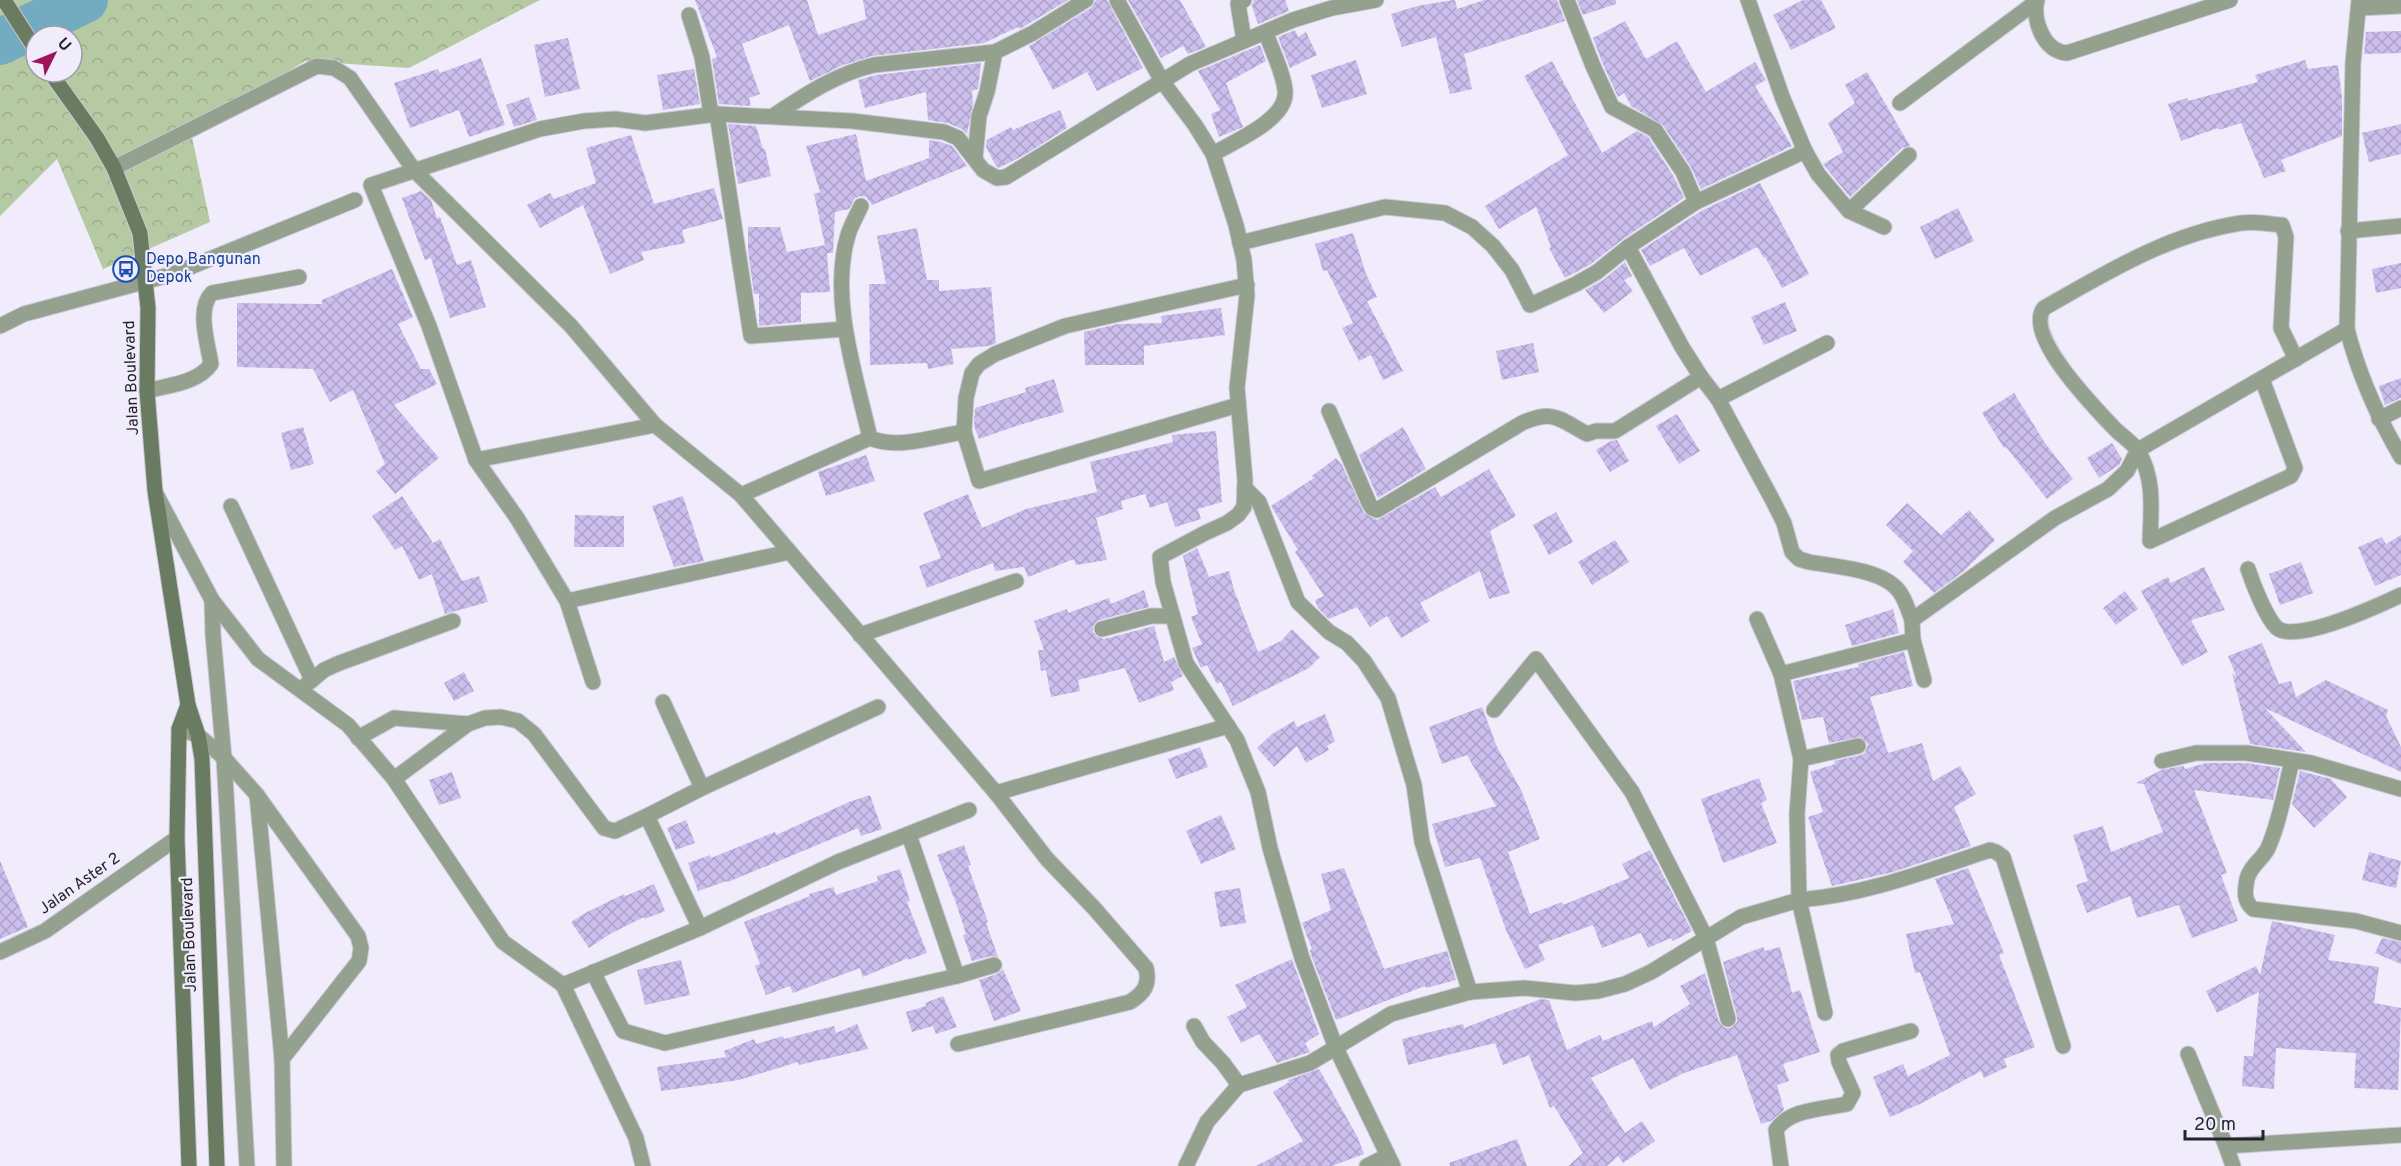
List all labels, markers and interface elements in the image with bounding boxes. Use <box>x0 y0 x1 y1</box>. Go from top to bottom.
north arrow <box>24 24 84 84</box>
text: U <box>52 34 75 56</box>
place label: Depo Bangunan Depok <box>146 250 261 288</box>
bus stop icon: Depo Bangunan Depok <box>111 254 141 284</box>
street label: Jalan Boulevard <box>120 320 144 436</box>
street label: Jalan Aster 2 <box>35 849 125 919</box>
street label: Jalan Boulevard <box>178 877 202 993</box>
scale bar <box>2185 1103 2263 1141</box>
text: 20 m <box>2194 1114 2236 1137</box>

